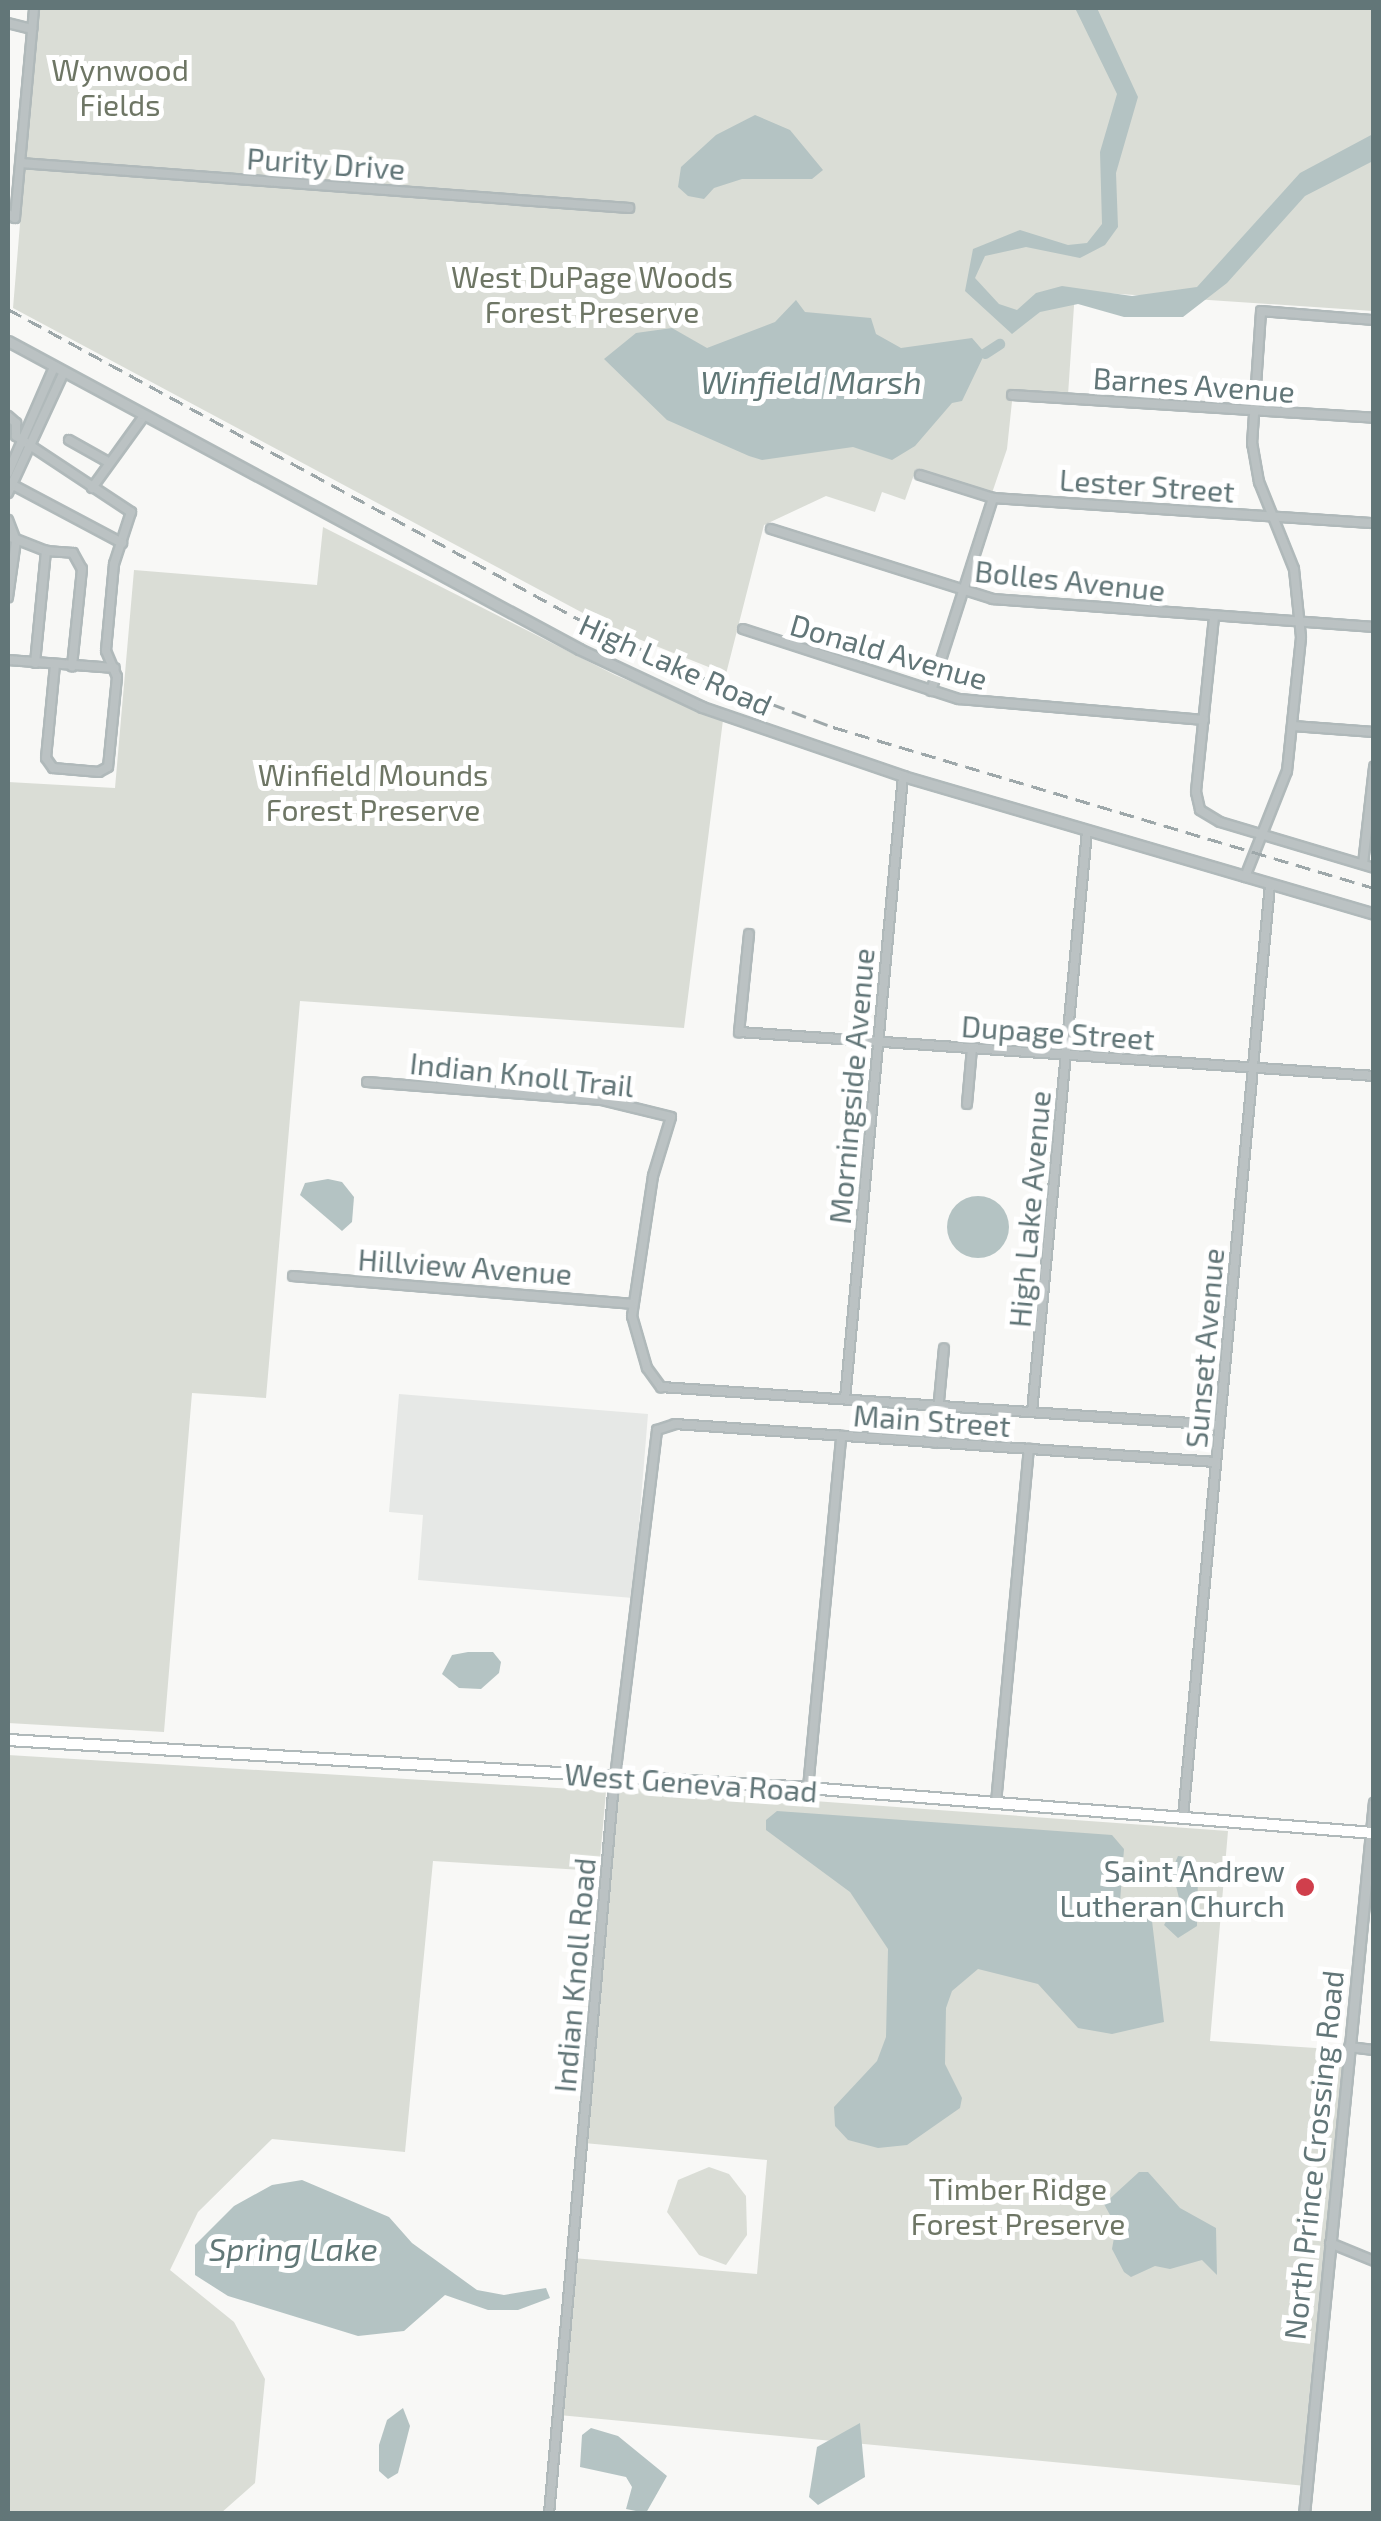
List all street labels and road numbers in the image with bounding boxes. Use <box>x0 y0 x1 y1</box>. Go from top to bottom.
street label: Purity Drive <box>245 139 407 187</box>
street label: Barnes Avenue <box>1091 359 1297 409</box>
street label: Lester Street <box>1058 461 1236 509</box>
street label: Bolles Avenue <box>973 552 1167 608</box>
street label: High Lake Road <box>574 605 778 723</box>
street label: Donald Avenue <box>786 606 992 696</box>
street label: Morningside Avenue <box>821 946 881 1226</box>
street label: Dupage Street <box>960 1007 1156 1057</box>
street label: Indian Knoll Trail <box>407 1044 637 1104</box>
street label: High Lake Avenue <box>1001 1089 1057 1329</box>
street label: Hillview Avenue <box>356 1241 574 1291</box>
street label: Sunset Avenue <box>1177 1246 1231 1450</box>
street label: Main Street <box>852 1397 1012 1443</box>
street label: West Geneva Road <box>563 1755 819 1809</box>
street label: Indian Knoll Road <box>546 1856 602 2094</box>
street label: North Prince Crossing Road <box>1276 1969 1350 2341</box>

